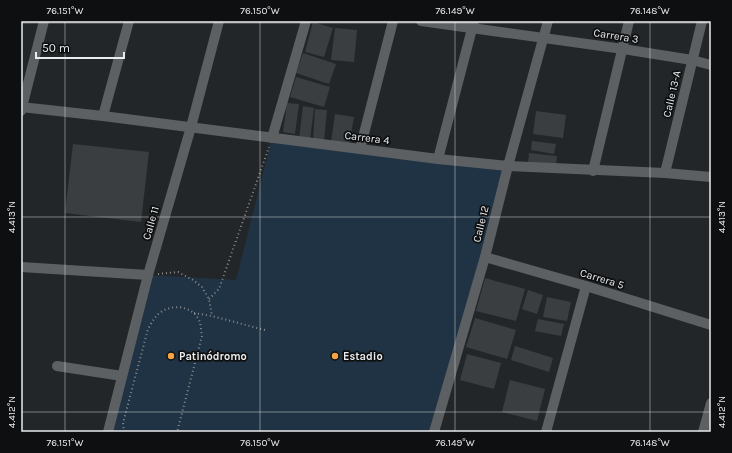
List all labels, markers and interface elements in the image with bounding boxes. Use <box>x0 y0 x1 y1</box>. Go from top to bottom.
text: 76.151°W <box>47 5 83 17</box>
text: 76.150°W <box>240 5 280 17</box>
text: 76.149°W <box>435 5 475 17</box>
text: 76.148°W <box>630 5 670 17</box>
street label: Carrera 3 <box>592 26 640 46</box>
scale bar <box>36 34 124 60</box>
text: 50 m <box>42 41 70 55</box>
street label: Calle 13-A <box>660 69 684 119</box>
street label: Carrera 4 <box>344 129 390 147</box>
text: 4.413°N <box>6 201 18 233</box>
text: 4.413°N <box>716 201 728 233</box>
street label: Calle 12 <box>470 204 492 244</box>
street label: Calle 11 <box>140 205 162 241</box>
street label: Carrera 5 <box>578 266 626 292</box>
place label: Patinódromo <box>179 350 247 363</box>
place label: Estadio <box>343 350 383 363</box>
marker: Patinódromo <box>166 351 176 361</box>
marker: Estadio <box>330 351 340 361</box>
text: 4.412°N <box>6 396 18 428</box>
text: 4.412°N <box>716 396 728 428</box>
text: 76.151°W <box>47 437 83 449</box>
text: 76.150°W <box>240 437 280 449</box>
text: 76.149°W <box>435 437 475 449</box>
text: 76.148°W <box>630 437 670 449</box>

